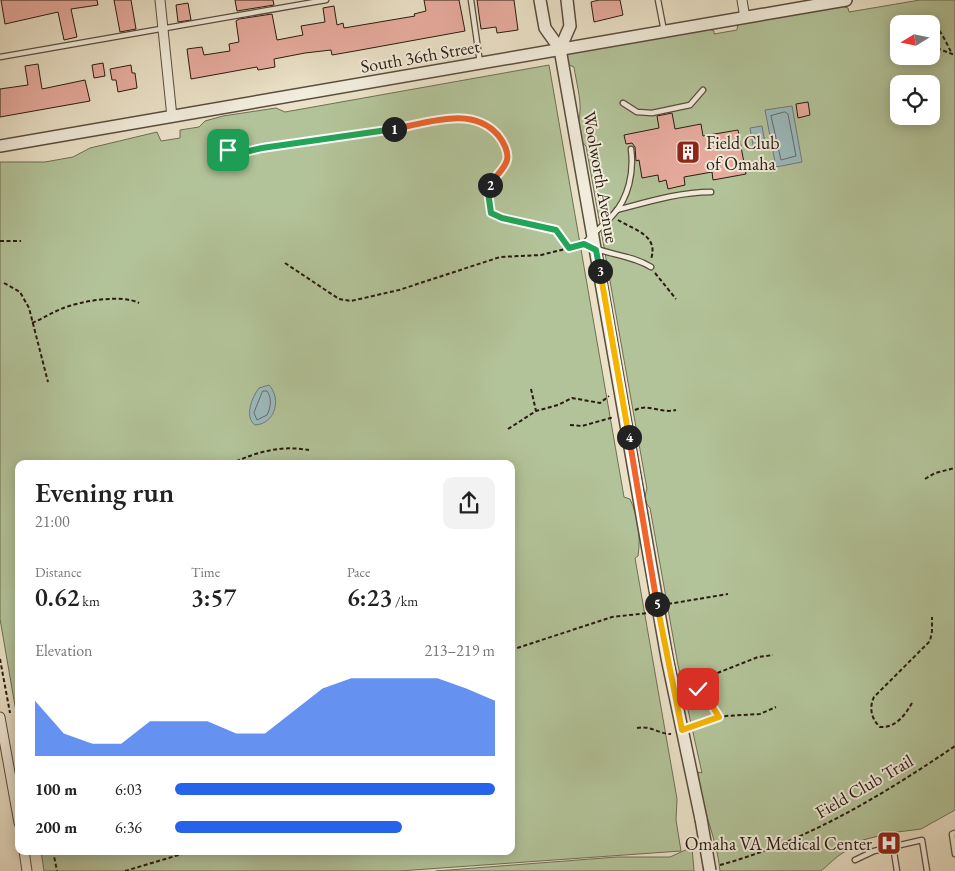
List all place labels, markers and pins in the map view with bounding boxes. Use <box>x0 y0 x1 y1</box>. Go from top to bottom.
pin: 1 <box>382 116 406 142</box>
pin <box>207 129 249 171</box>
place label: Field Club of Omaha <box>706 131 780 175</box>
building icon: Field Club of Omaha <box>675 139 701 165</box>
pin: 2 <box>478 172 502 198</box>
pin: 3 <box>588 258 612 284</box>
pin: 4 <box>616 424 642 450</box>
pin: 5 <box>644 592 670 616</box>
pin <box>677 668 719 710</box>
hospital icon: Omaha VA Medical Center <box>876 830 902 856</box>
place label: Omaha VA Medical Center <box>685 832 872 855</box>

